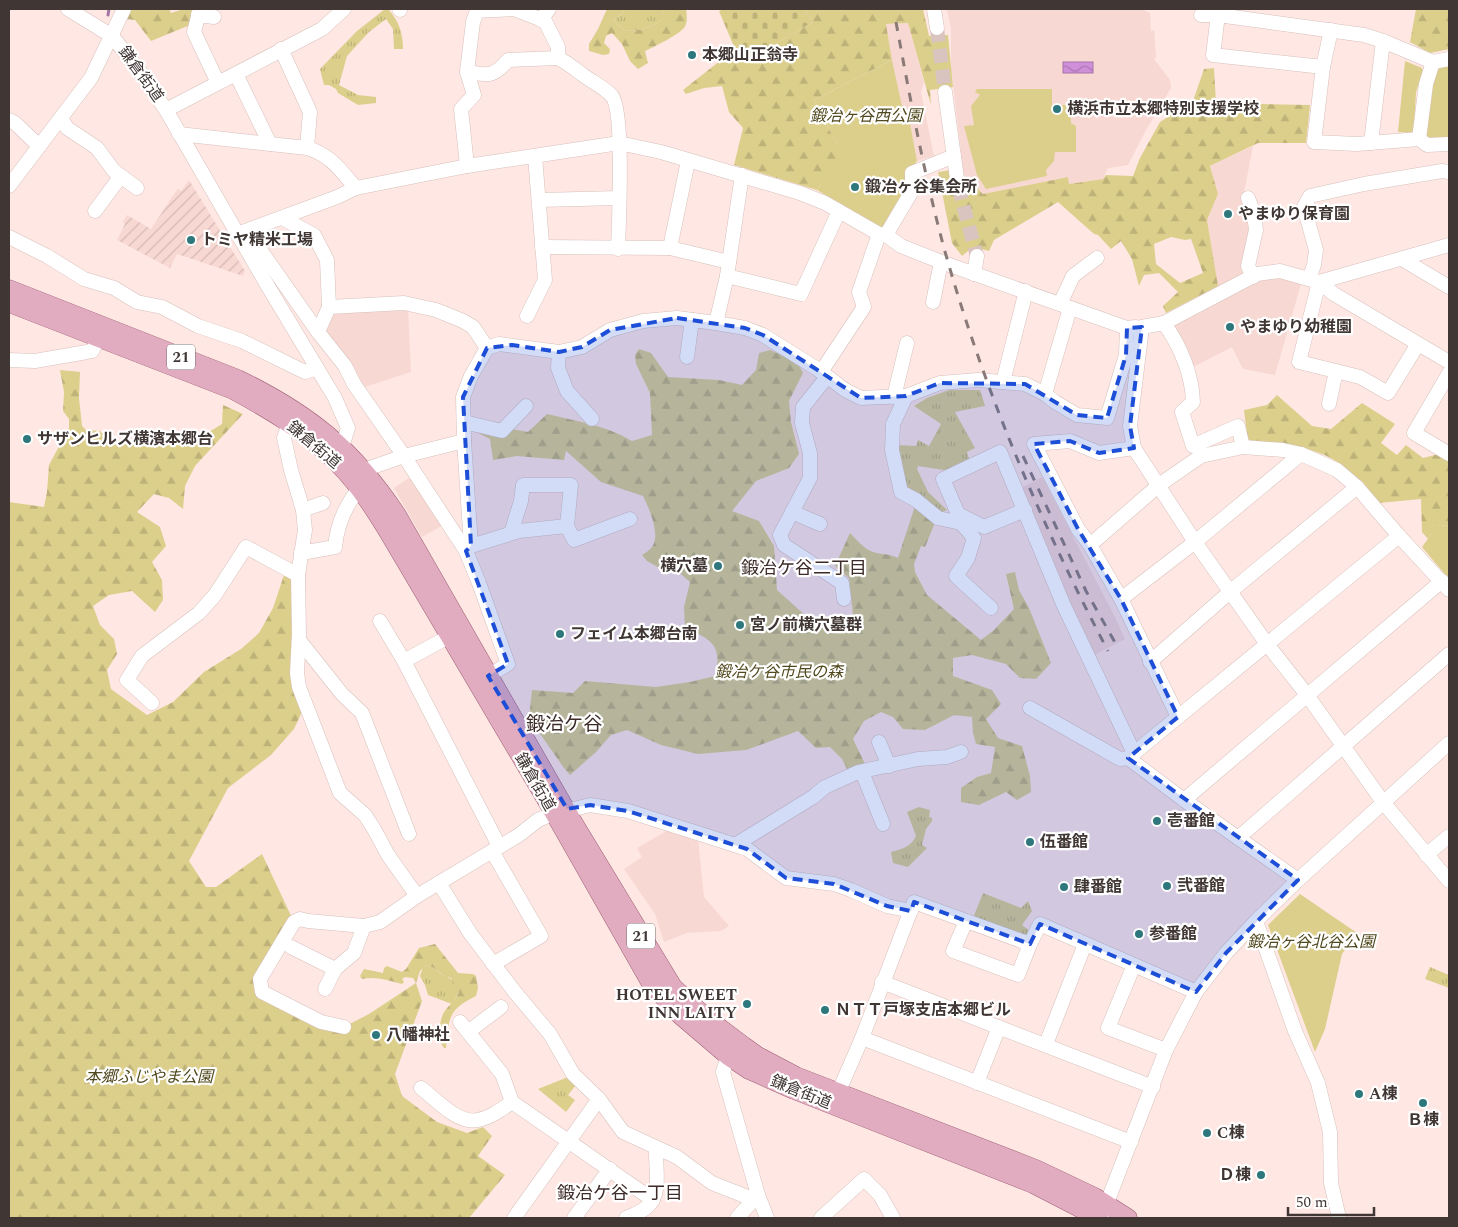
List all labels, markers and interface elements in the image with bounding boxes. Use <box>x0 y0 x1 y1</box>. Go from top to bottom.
street label: 鎌倉街道 <box>112 41 170 107</box>
place label: 本郷山正翁寺 <box>702 43 798 67</box>
marker: 本郷山正翁寺 <box>686 49 698 61</box>
place label: 横浜市立本郷特別支援学校 <box>1067 97 1259 121</box>
marker: 横浜市立本郷特別支援学校 <box>1051 103 1063 115</box>
park label: 鍛冶ヶ谷西公園 <box>810 104 924 128</box>
place label: 鍛冶ヶ谷集会所 <box>864 175 977 199</box>
marker: 鍛冶ヶ谷集会所 <box>849 181 861 193</box>
place label: やまゆり保育園 <box>1238 202 1350 226</box>
marker: やまゆり保育園 <box>1222 208 1234 220</box>
place label: トミヤ精米工場 <box>201 228 313 252</box>
marker: トミヤ精米工場 <box>185 234 197 246</box>
place label: やまゆり幼稚園 <box>1240 315 1352 339</box>
marker: やまゆり幼稚園 <box>1224 321 1236 333</box>
road number: 21 <box>167 344 195 370</box>
street label: 鎌倉街道 <box>282 415 346 475</box>
place label: サザンヒルズ横濱本郷台 <box>37 427 213 451</box>
marker: サザンヒルズ横濱本郷台 <box>21 433 33 445</box>
place label: 横穴墓 <box>660 554 708 578</box>
district label: 鍛冶ケ谷二丁目 <box>741 555 867 582</box>
marker: 横穴墓 <box>712 560 724 572</box>
place label: 宮ノ前横穴墓群 <box>750 613 862 637</box>
marker: 宮ノ前横穴墓群 <box>734 619 746 631</box>
place label: フェイム本郷台南 <box>570 622 698 646</box>
marker: フェイム本郷台南 <box>554 628 566 640</box>
park label: 鍛冶ケ谷市民の森 <box>715 660 845 684</box>
district label: 鍛冶ケ谷 <box>526 710 602 739</box>
street label: 鎌倉街道 <box>509 748 561 816</box>
place label: 壱番館 <box>1167 809 1215 833</box>
marker: 壱番館 <box>1151 815 1163 827</box>
place label: 伍番館 <box>1039 830 1088 854</box>
marker: 伍番館 <box>1024 836 1036 848</box>
place label: 弐番館 <box>1177 874 1225 898</box>
place label: 肆番館 <box>1074 875 1122 899</box>
marker: 弐番館 <box>1161 880 1173 892</box>
marker: 肆番館 <box>1058 881 1070 893</box>
place label: 参番館 <box>1149 922 1197 946</box>
road number: 21 <box>627 924 655 948</box>
marker: 参番館 <box>1133 928 1145 940</box>
park label: 鍛冶ヶ谷北谷公園 <box>1247 930 1377 954</box>
place label: HOTEL SWEET INN LAITY <box>616 983 737 1025</box>
marker: HOTEL SWEET INN LAITY <box>741 998 753 1010</box>
place label: ＮＴＴ戸塚支店本郷ビル <box>835 998 1011 1022</box>
marker: ＮＴＴ戸塚支店本郷ビル <box>819 1004 831 1016</box>
place label: 八幡神社 <box>386 1023 450 1047</box>
marker: 八幡神社 <box>370 1029 382 1041</box>
park label: 本郷ふじやま公園 <box>85 1065 215 1089</box>
street label: 鎌倉街道 <box>767 1069 835 1115</box>
place label: A棟 <box>1369 1082 1397 1106</box>
marker: A棟 <box>1353 1088 1365 1100</box>
marker: Ｂ棟 <box>1417 1097 1429 1109</box>
place label: Ｂ棟 <box>1407 1108 1439 1132</box>
place label: C棟 <box>1217 1121 1244 1145</box>
marker: C棟 <box>1201 1127 1213 1139</box>
place label: Ｄ棟 <box>1219 1163 1251 1187</box>
marker: Ｄ棟 <box>1255 1169 1267 1181</box>
district label: 鍛冶ケ谷一丁目 <box>557 1180 683 1207</box>
scale bar <box>1288 1184 1374 1216</box>
text: 50 m <box>1296 1191 1328 1214</box>

